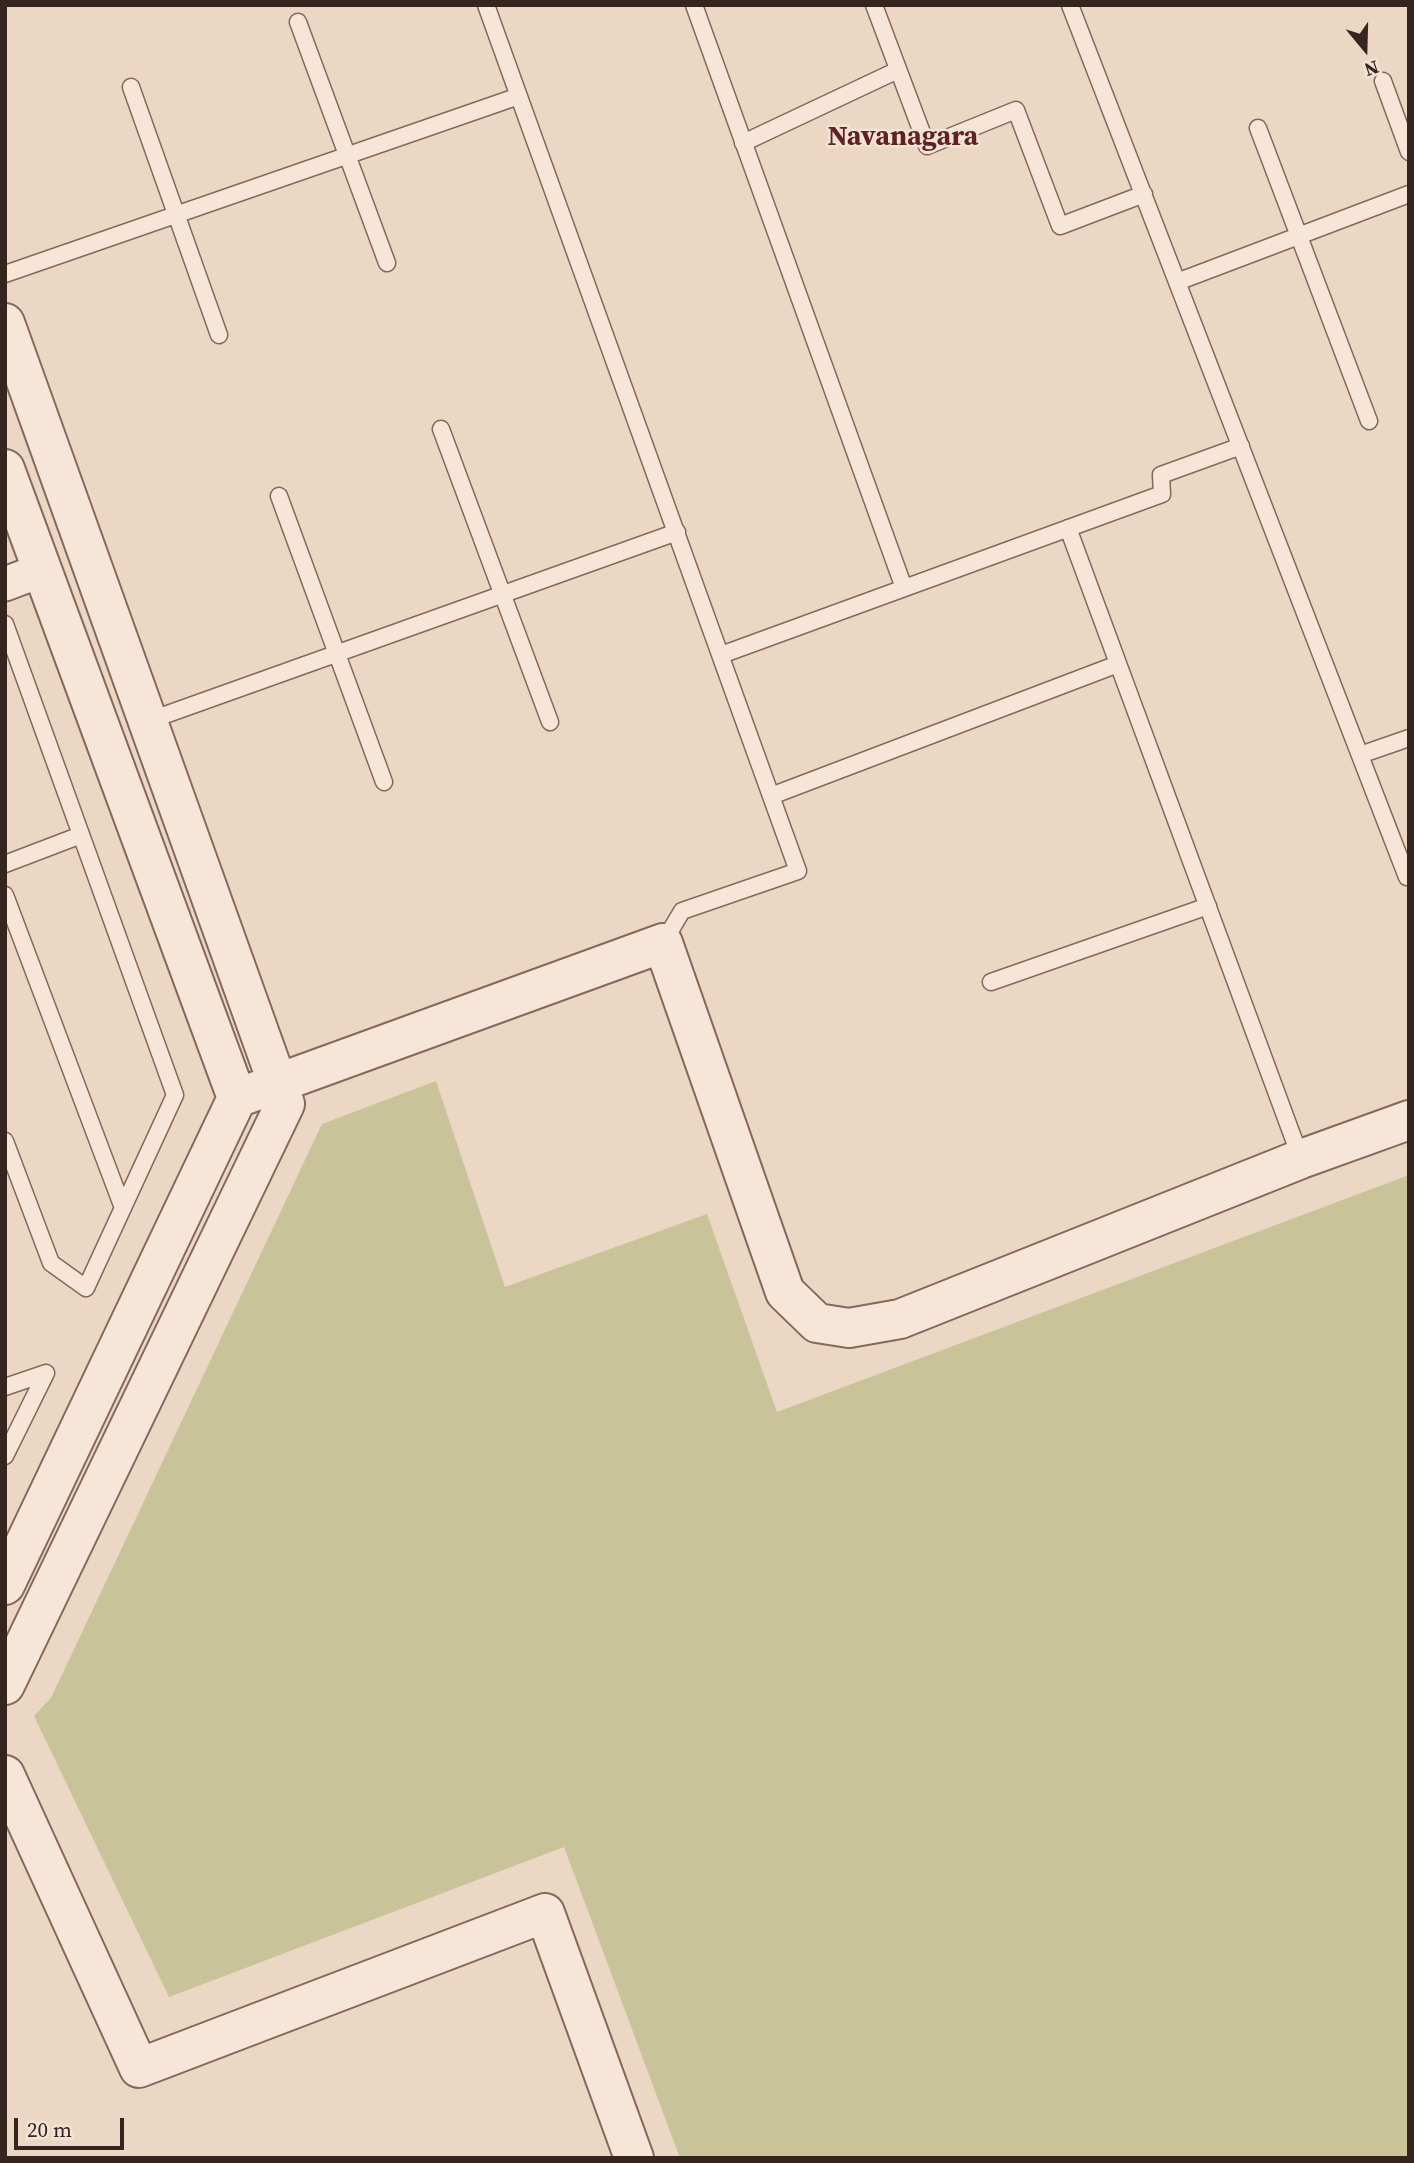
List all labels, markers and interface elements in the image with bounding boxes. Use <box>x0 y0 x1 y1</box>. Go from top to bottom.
north arrow <box>1330 14 1400 84</box>
text: N <box>1361 54 1383 83</box>
district label: Navanagara <box>828 121 978 155</box>
scale bar <box>18 2104 128 2148</box>
text: 20 m <box>27 2115 72 2144</box>

